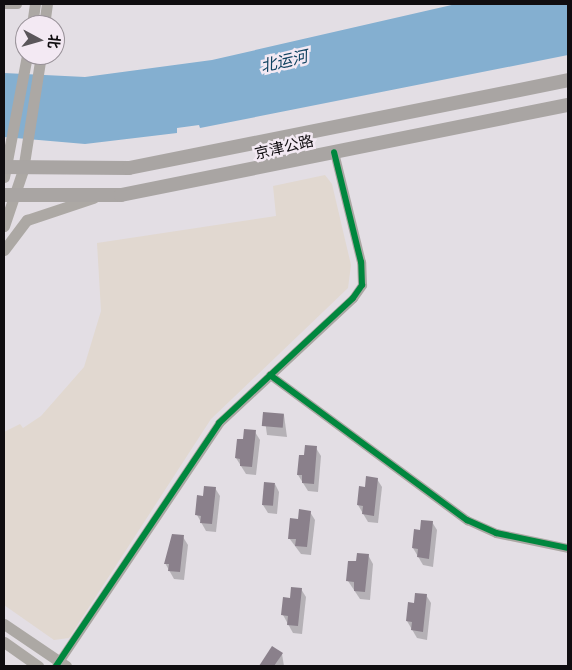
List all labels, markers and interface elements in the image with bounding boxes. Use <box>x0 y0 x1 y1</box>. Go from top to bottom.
north arrow <box>15 15 65 65</box>
text: 北 <box>44 34 64 49</box>
water label: 北运河 <box>258 46 310 76</box>
street label: 京津公路 <box>253 131 315 163</box>

